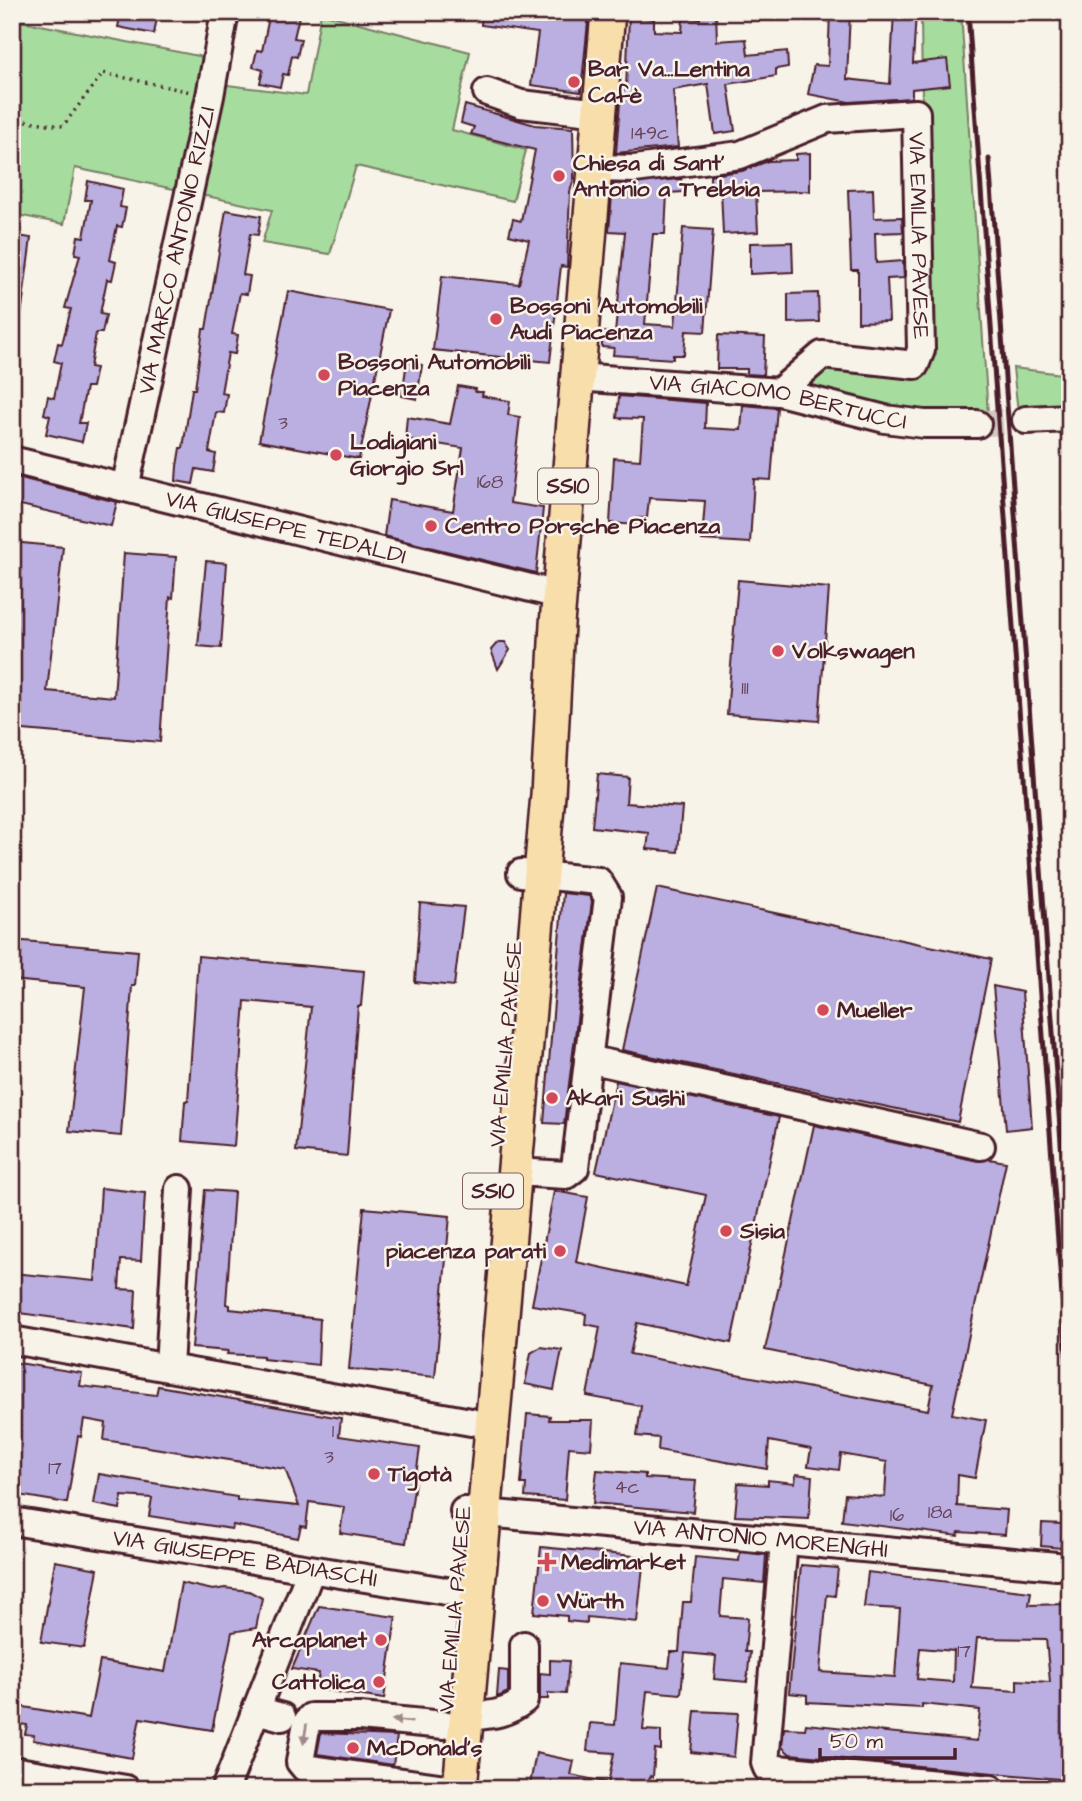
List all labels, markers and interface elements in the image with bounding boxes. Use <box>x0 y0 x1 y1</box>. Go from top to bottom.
place label: Bar Va...Lentina Cafè <box>588 53 750 111</box>
marker: Bar Va...Lentina Cafè <box>566 74 582 90</box>
street label: VIA MARCO ANTONIO RIZZI <box>130 104 223 398</box>
house number: 149c <box>631 120 669 147</box>
street label: VIA EMILIA PAVESE <box>900 132 937 340</box>
place label: Chiesa di Sant' Antonio a Trebbia <box>573 147 760 205</box>
marker: Chiesa di Sant' Antonio a Trebbia <box>551 168 567 184</box>
place label: Bossoni Automobili Audi Piacenza <box>510 290 703 348</box>
marker: Bossoni Automobili Audi Piacenza <box>488 311 504 327</box>
place label: Bossoni Automobili Piacenza <box>338 346 531 404</box>
street label: VIA GIACOMO BERTUCCI <box>648 366 908 438</box>
marker: Bossoni Automobili Piacenza <box>316 367 332 383</box>
house number: 3 <box>278 410 288 437</box>
place label: Lodigiani Giorgio Srl <box>350 426 464 485</box>
marker: Lodigiani Giorgio Srl <box>328 447 344 463</box>
road number: SS10 <box>538 468 598 504</box>
house number: 168 <box>477 469 503 496</box>
street label: VIA GIUSEPPE TEDALDI <box>162 482 409 573</box>
place label: Centro Porsche Piacenza <box>445 510 721 542</box>
marker: Centro Porsche Piacenza <box>423 518 439 534</box>
place label: Volkswagen <box>791 635 915 668</box>
marker: Volkswagen <box>770 643 786 659</box>
house number: 111 <box>741 675 749 702</box>
street label: VIA EMILIA PAVESE <box>481 939 531 1149</box>
place label: Mueller <box>837 994 913 1026</box>
marker: Mueller <box>815 1002 831 1018</box>
place label: Akari Sushi <box>566 1082 685 1114</box>
marker: Akari Sushi <box>544 1090 560 1106</box>
road number: SS10 <box>463 1174 523 1208</box>
place label: Sisia <box>739 1215 785 1247</box>
marker: Sisia <box>718 1223 734 1239</box>
place label: piacenza parati <box>386 1235 547 1267</box>
marker: piacenza parati <box>552 1243 568 1259</box>
house number: 1 <box>332 1418 335 1445</box>
house number: 3 <box>324 1444 334 1471</box>
house number: 17 <box>48 1455 62 1482</box>
place label: Tigotà <box>387 1458 452 1491</box>
marker: Tigotà <box>366 1466 382 1482</box>
house number: 4c <box>615 1474 639 1501</box>
house number: 18a <box>928 1499 953 1526</box>
house number: 16 <box>890 1502 904 1529</box>
street label: VIA EMILIA PAVESE <box>430 1504 480 1714</box>
street label: VIA ANTONIO MORENGHI <box>632 1511 889 1566</box>
street label: VIA GIUSEPPE BADIASCHI <box>110 1521 380 1596</box>
place label: Medimarket <box>561 1546 687 1578</box>
marker: Medimarket <box>539 1554 555 1570</box>
place label: Würth <box>556 1585 624 1617</box>
marker: Würth <box>535 1593 551 1609</box>
place label: Arcaplanet <box>252 1624 368 1656</box>
marker: Arcaplanet <box>373 1632 389 1648</box>
house number: 17 <box>957 1638 971 1665</box>
place label: Cattolica <box>272 1666 365 1698</box>
marker: Cattolica <box>371 1674 387 1690</box>
one-way arrow <box>391 1716 413 1727</box>
scale bar <box>820 1717 954 1761</box>
one-way arrow <box>299 1723 310 1745</box>
text: 50 m <box>830 1727 884 1756</box>
place label: McDonald's <box>367 1732 483 1764</box>
marker: McDonald's <box>345 1740 361 1756</box>

